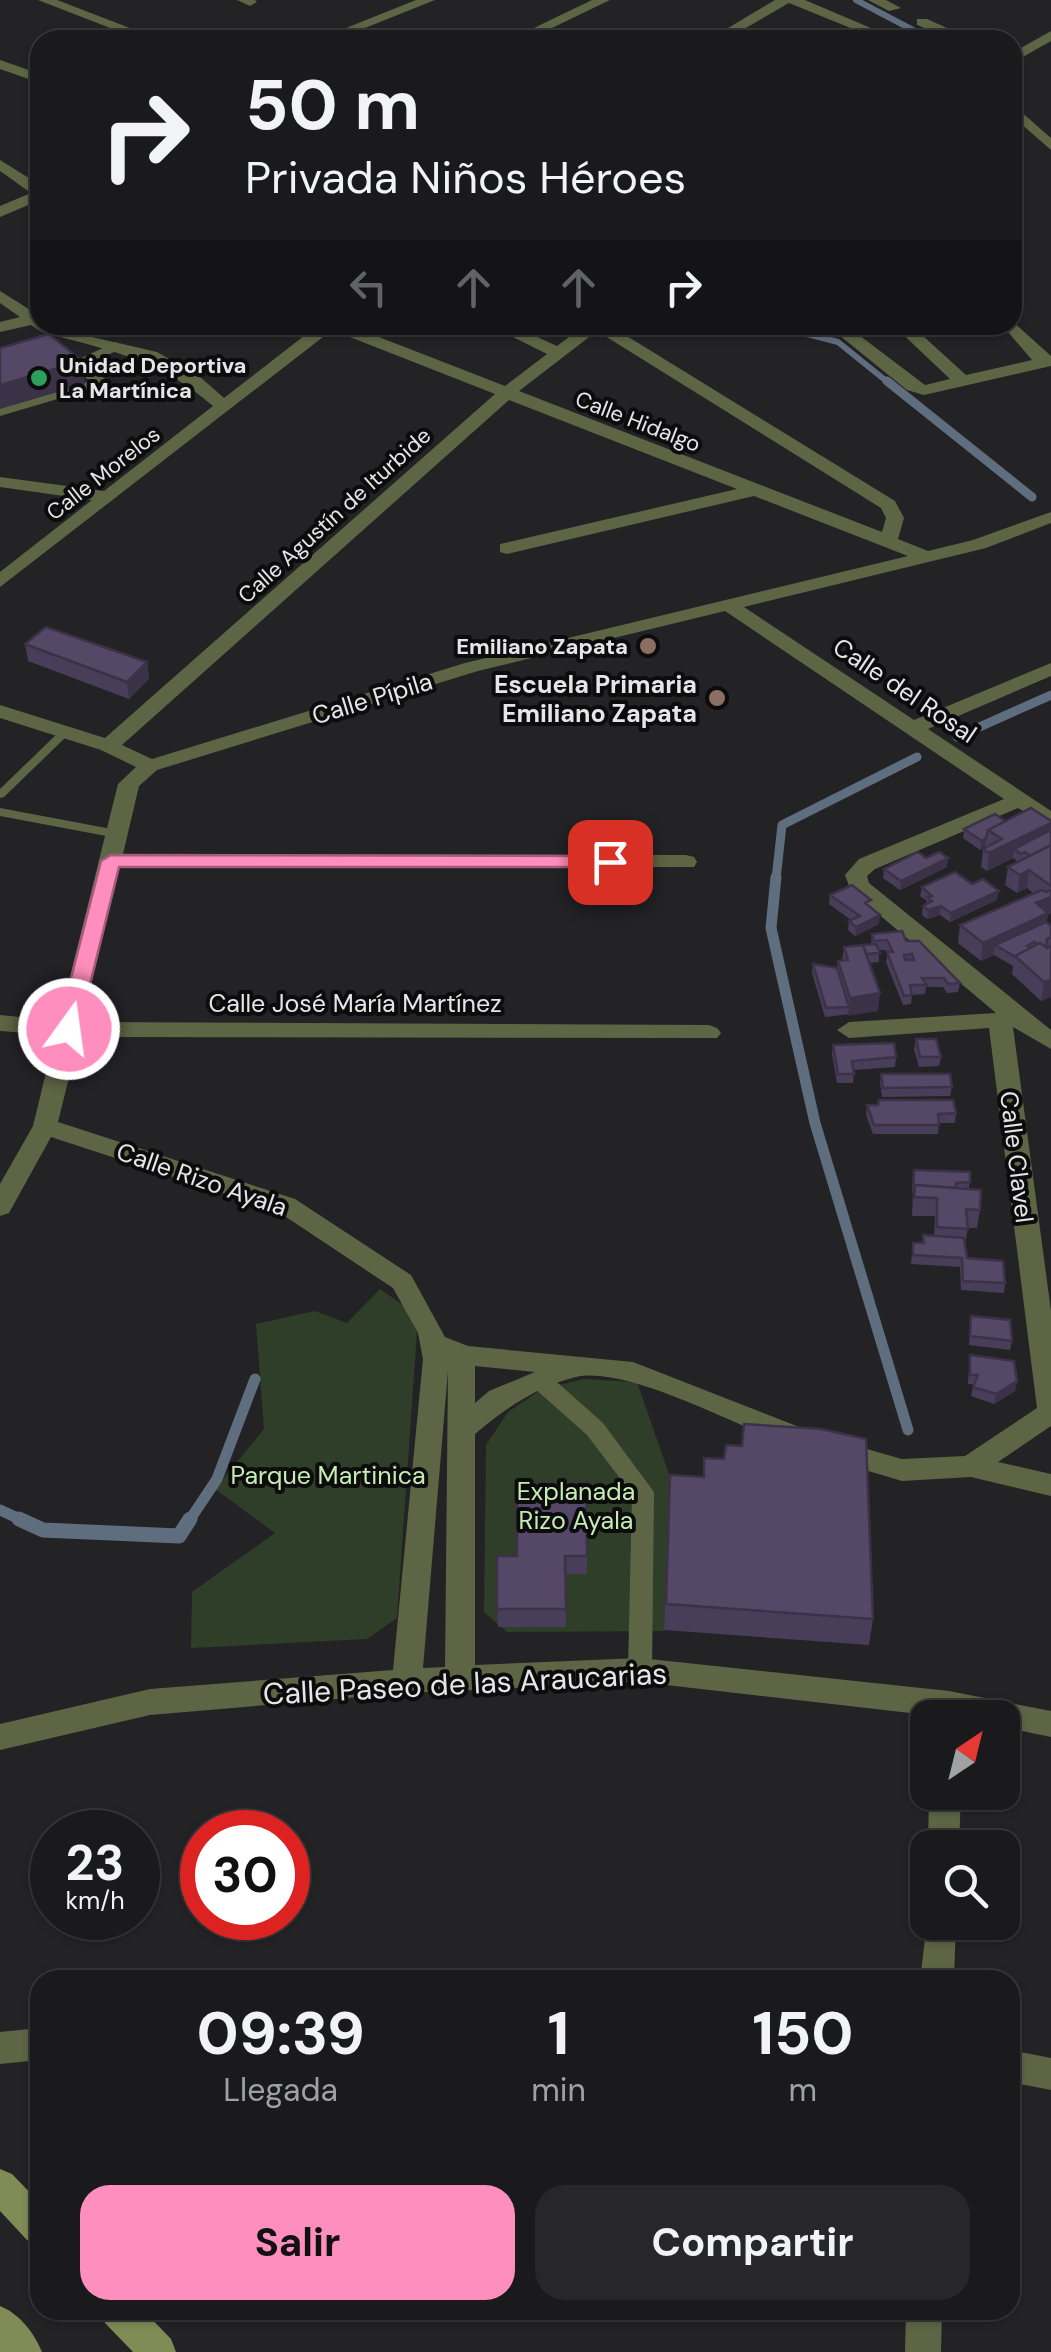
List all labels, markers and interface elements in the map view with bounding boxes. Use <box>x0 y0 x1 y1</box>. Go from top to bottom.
text: 50 m <box>245 60 420 151</box>
icon: right <box>80 70 210 200</box>
text: Privada Niños Héroes <box>245 148 686 207</box>
icon: left <box>341 260 396 315</box>
icon: ahead <box>446 260 501 315</box>
icon: ahead <box>551 260 606 315</box>
icon: right <box>656 260 711 315</box>
place label: Unidad Deportiva La Martínica <box>59 351 246 405</box>
marker: Unidad Deportiva La Martínica <box>28 367 50 389</box>
street label: Calle Hidalgo <box>571 384 705 459</box>
street label: Calle Morelos <box>41 420 166 527</box>
street label: Calle Agustín de Iturbide <box>232 421 437 610</box>
street label: Calle del Rosal <box>827 630 983 751</box>
place label: Emiliano Zapata <box>456 632 628 661</box>
marker: Emiliano Zapata <box>637 635 659 657</box>
street label: Calle Pípila <box>308 665 436 732</box>
place label: Escuela Primaria Emiliano Zapata <box>494 668 697 730</box>
marker: Escuela Primaria Emiliano Zapata <box>706 687 728 709</box>
pin <box>568 820 653 905</box>
icon: arrive <box>583 835 638 890</box>
position arrow <box>17 977 121 1081</box>
street label: Calle José María Martínez <box>208 987 502 1020</box>
street label: Calle Clavel <box>992 1089 1041 1225</box>
street label: Calle Rizo Ayala <box>112 1135 292 1224</box>
park label: Parque Martinica <box>230 1459 426 1492</box>
park label: Explanada Rizo Ayala <box>517 1475 635 1537</box>
street label: Calle Paseo de las Araucarias <box>262 1653 668 1714</box>
north arrow <box>910 1700 1020 1810</box>
map controls <box>910 1700 1020 1940</box>
speed limit sign: 30 <box>180 1810 310 1940</box>
text: 23 <box>66 1830 125 1896</box>
button: search <box>910 1830 1020 1940</box>
text: km/h <box>65 1884 125 1917</box>
text: 09:39 <box>196 1994 365 2073</box>
text: 1 <box>548 1994 569 2073</box>
text: 150 <box>752 1994 854 2073</box>
text: Llegada <box>223 2069 338 2111</box>
text: min <box>531 2069 586 2111</box>
text: m <box>789 2069 817 2111</box>
button: Salir <box>80 2185 515 2300</box>
button: Compartir <box>535 2185 970 2300</box>

